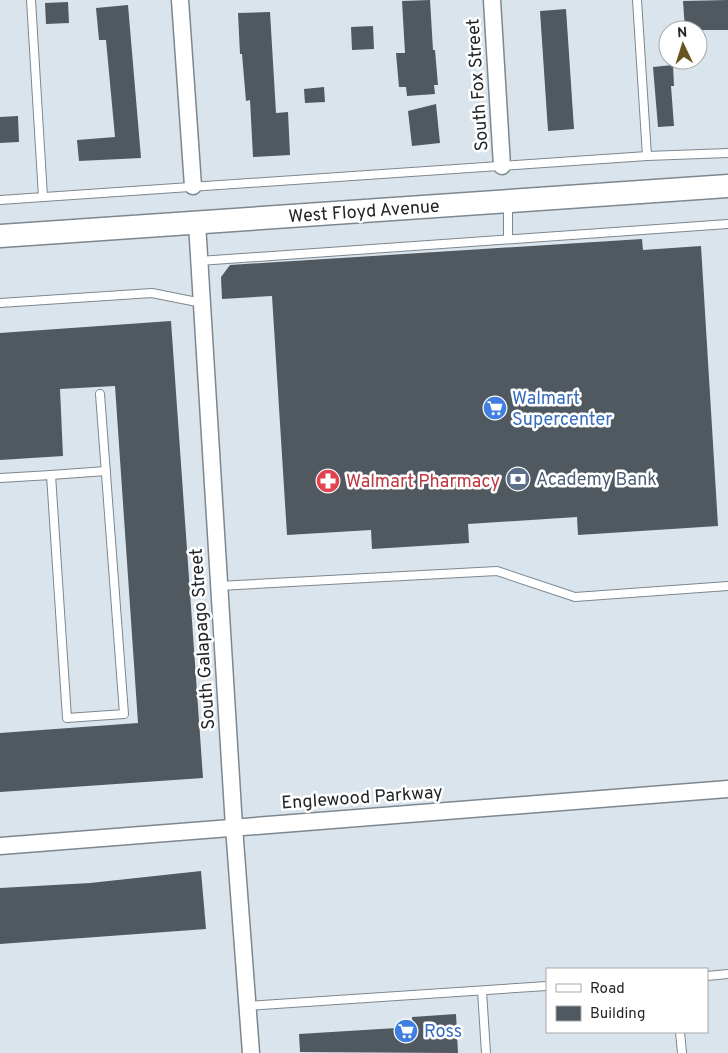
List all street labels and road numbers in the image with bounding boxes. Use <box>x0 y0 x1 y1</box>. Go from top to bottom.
street label: South Fox Street <box>462 18 495 152</box>
street label: West Floyd Avenue <box>288 196 441 229</box>
street label: South Galapago Street <box>186 547 221 730</box>
street label: Englewood Parkway <box>281 781 444 816</box>

